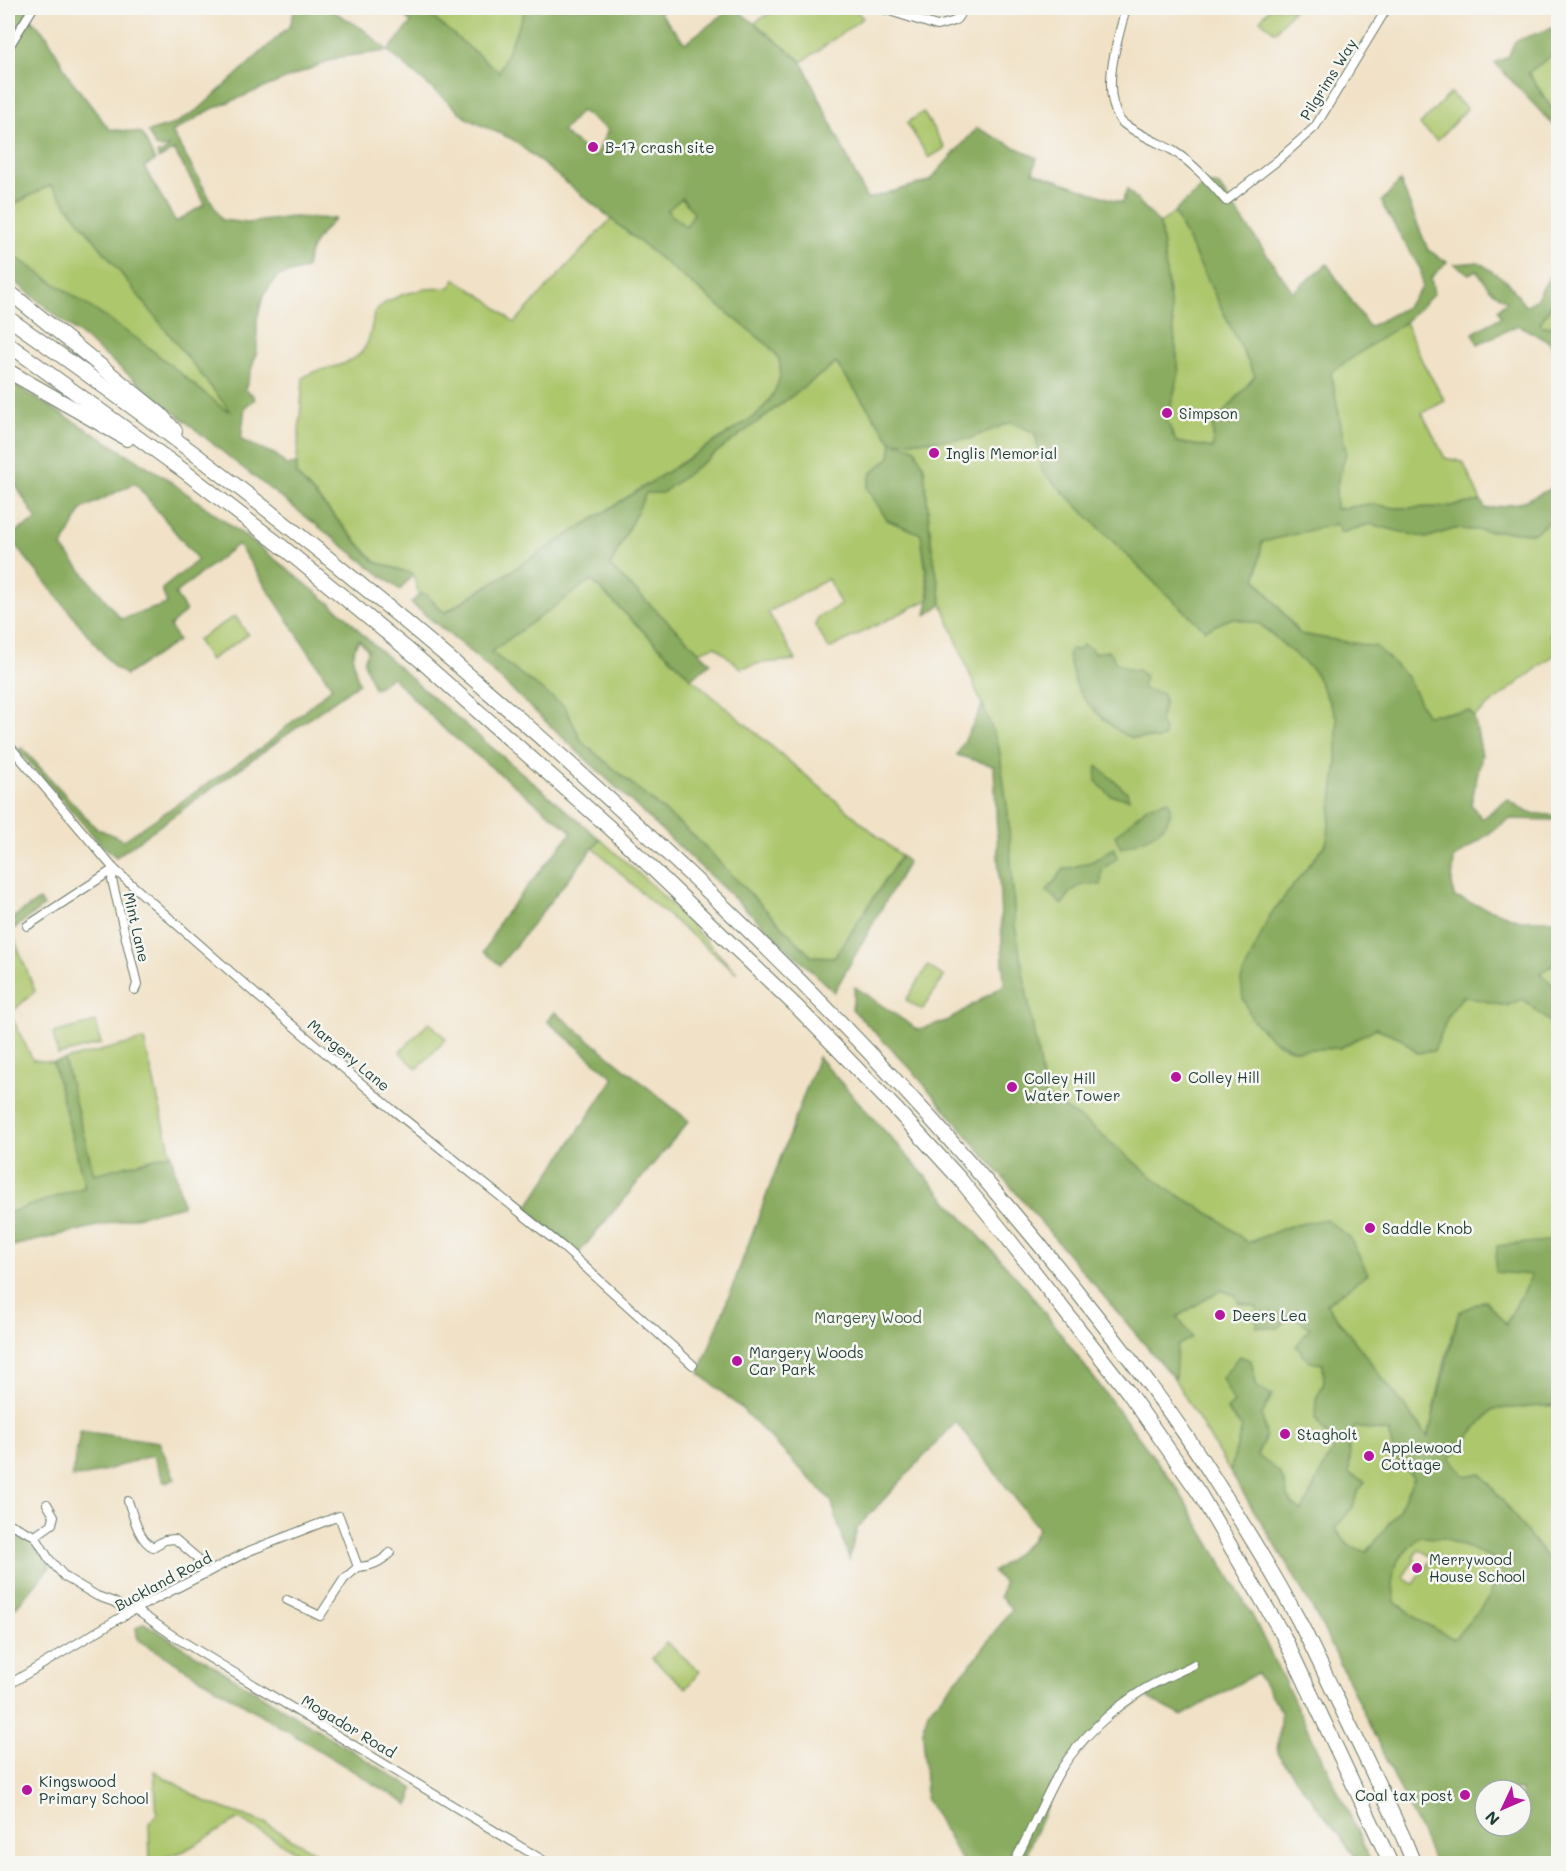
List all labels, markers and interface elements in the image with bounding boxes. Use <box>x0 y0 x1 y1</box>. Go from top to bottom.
street label: Pilgrims Way <box>1295 34 1361 124</box>
place label: B-17 crash site <box>605 137 715 157</box>
marker: B-17 crash site <box>586 140 600 154</box>
place label: Simpson <box>1179 403 1238 423</box>
marker: Simpson <box>1160 406 1174 420</box>
place label: Inglis Memorial <box>946 443 1057 463</box>
marker: Inglis Memorial <box>927 446 941 460</box>
street label: Mint Lane <box>119 890 155 964</box>
street label: Margery Lane <box>304 1015 394 1095</box>
place label: Colley Hill <box>1188 1067 1260 1087</box>
place label: Colley Hill Water Tower <box>1024 1068 1120 1105</box>
marker: Colley Hill <box>1169 1070 1183 1084</box>
marker: Colley Hill Water Tower <box>1005 1080 1019 1094</box>
place label: Saddle Knob <box>1382 1218 1473 1238</box>
marker: Saddle Knob <box>1363 1221 1377 1235</box>
place label: Deers Lea <box>1232 1305 1307 1325</box>
park label: Margery Wood <box>814 1307 922 1327</box>
marker: Deers Lea <box>1213 1308 1227 1322</box>
place label: Margery Woods Car Park <box>749 1342 864 1379</box>
marker: Margery Woods Car Park <box>730 1354 744 1368</box>
place label: Stagholt <box>1297 1424 1358 1444</box>
marker: Stagholt <box>1278 1427 1292 1441</box>
place label: Applewood Cottage <box>1381 1437 1462 1474</box>
marker: Applewood Cottage <box>1362 1449 1376 1463</box>
street label: Buckland Road <box>111 1547 215 1615</box>
place label: Merrywood House School <box>1429 1549 1525 1586</box>
marker: Merrywood House School <box>1410 1561 1424 1575</box>
street label: Mogador Road <box>298 1690 400 1762</box>
place label: Kingswood Primary School <box>39 1771 149 1808</box>
north arrow <box>1473 1778 1533 1838</box>
marker: Kingswood Primary School <box>20 1783 34 1797</box>
place label: Coal tax post <box>1355 1785 1453 1805</box>
marker: Coal tax post <box>1458 1788 1472 1802</box>
text: N <box>1480 1807 1504 1830</box>

